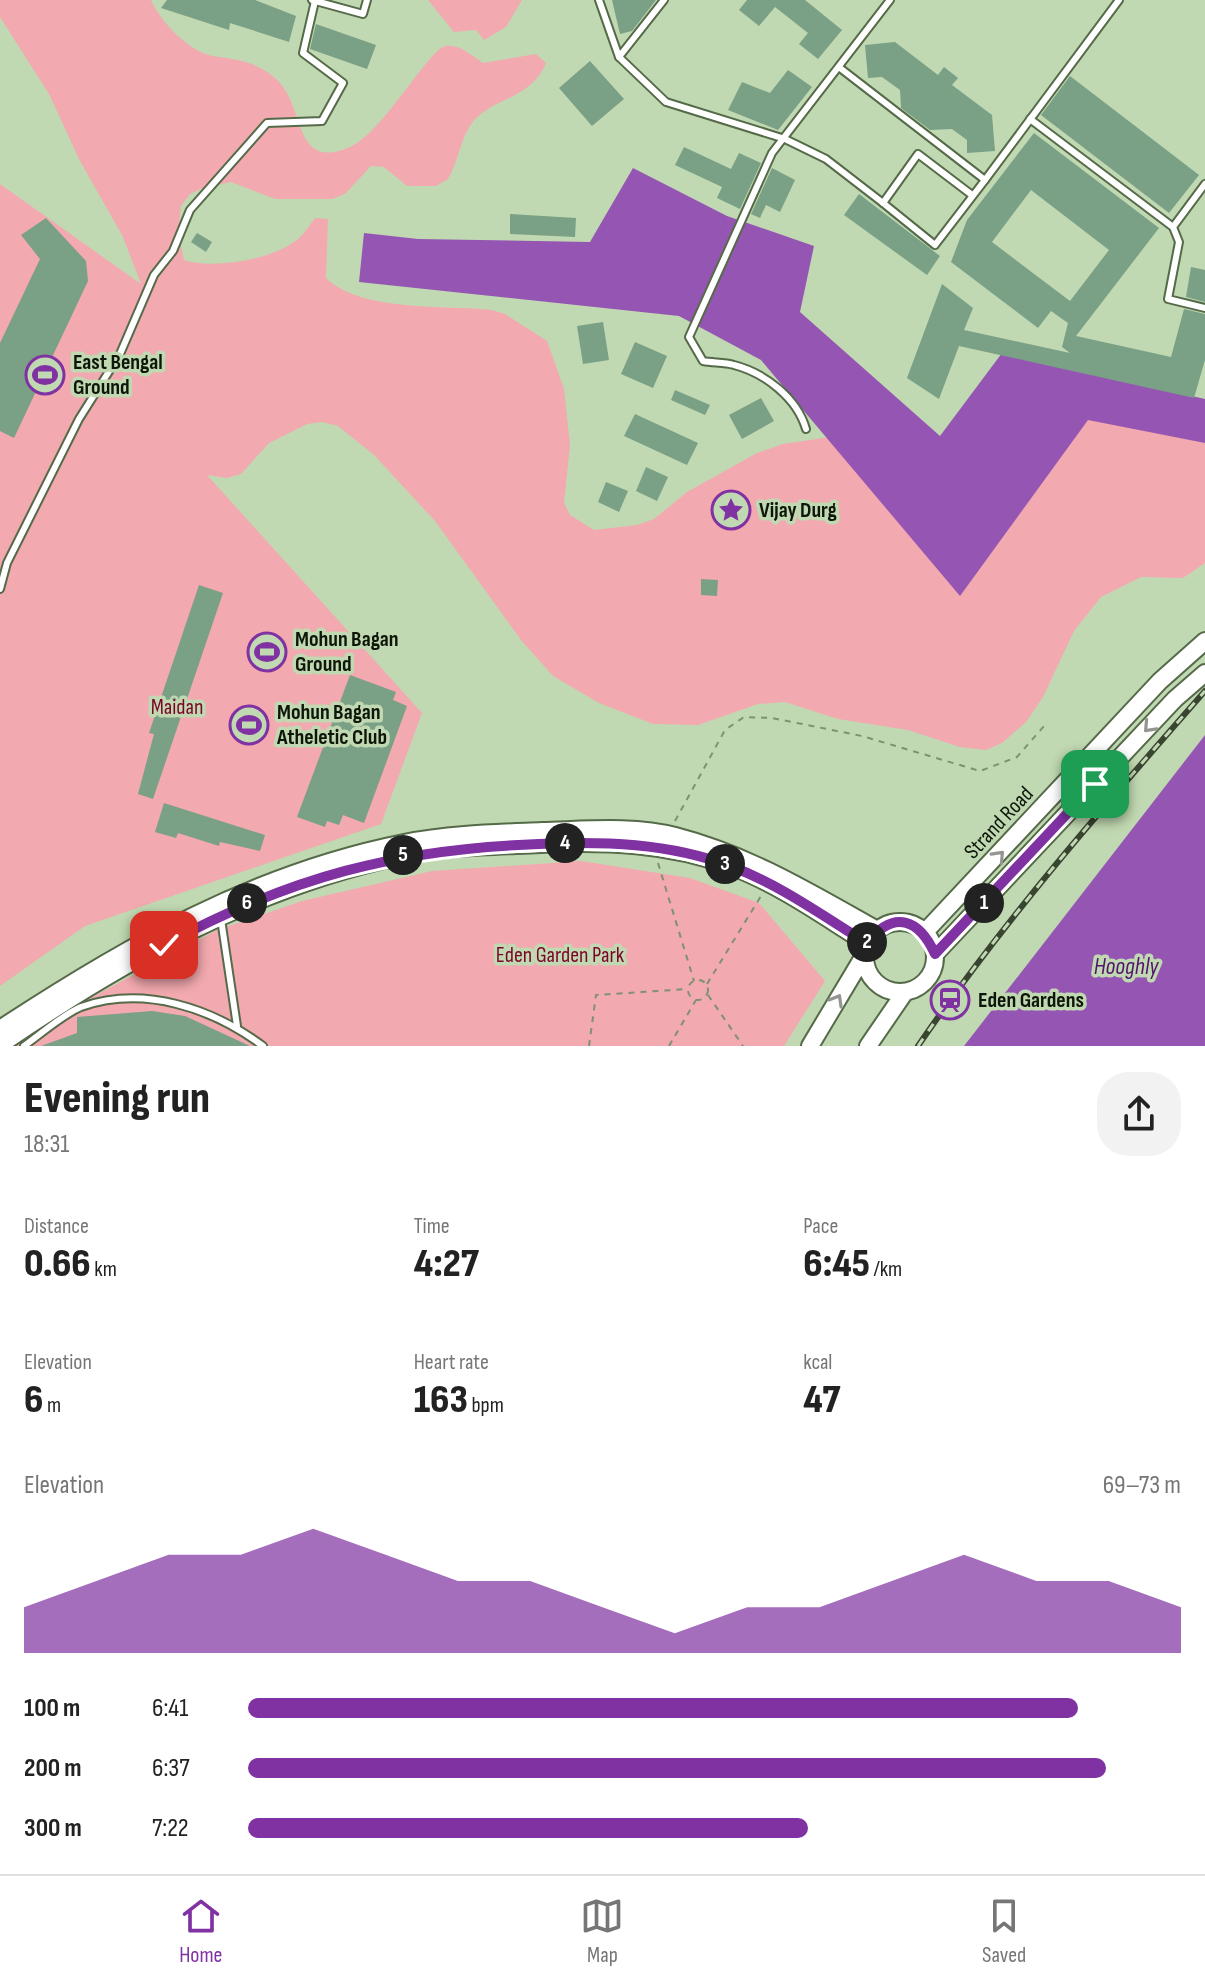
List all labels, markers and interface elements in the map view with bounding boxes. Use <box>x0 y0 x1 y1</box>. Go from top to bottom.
place label: East Bengal Ground <box>73 349 163 401</box>
sports icon: East Bengal Ground <box>24 354 66 396</box>
place icon: Vijay Durg <box>710 489 752 531</box>
place label: Vijay Durg <box>759 497 837 524</box>
place label: Mohun Bagan Ground <box>295 626 399 678</box>
sports icon: Mohun Bagan Ground <box>246 631 288 673</box>
park label: Maidan <box>151 694 203 721</box>
place label: Mohun Bagan Atheletic Club <box>276 699 387 751</box>
sports icon: Mohun Bagan Atheletic Club <box>228 704 270 746</box>
one-way arrow <box>1144 718 1158 732</box>
pin <box>1061 750 1129 818</box>
icon: arrive <box>1073 762 1117 806</box>
street label: Strand Road <box>959 781 1039 865</box>
pin: 4 <box>545 823 585 863</box>
text: 4 <box>560 829 570 856</box>
pin: 5 <box>383 835 423 875</box>
text: 5 <box>398 841 408 868</box>
pin: 3 <box>705 844 745 884</box>
text: 3 <box>720 850 730 877</box>
one-way arrow <box>989 850 1003 865</box>
pin: 6 <box>227 883 267 923</box>
pin: 1 <box>964 883 1004 923</box>
text: 6 <box>242 889 252 916</box>
text: 1 <box>980 889 988 916</box>
pin <box>130 911 198 979</box>
pin: 2 <box>847 922 887 962</box>
icon: check <box>142 923 186 967</box>
text: 2 <box>862 928 872 955</box>
park label: Eden Garden Park <box>496 942 625 969</box>
water label: Hooghly <box>1094 952 1159 981</box>
station icon: Eden Gardens <box>929 979 971 1021</box>
place label: Eden Gardens <box>978 987 1084 1014</box>
one-way arrow <box>827 994 843 1009</box>
text: Evening run <box>24 1072 210 1125</box>
button: share <box>1097 1072 1181 1156</box>
text: 18:31 <box>24 1129 69 1160</box>
text: Distance <box>24 1213 89 1240</box>
text: Time <box>414 1213 450 1240</box>
text: Pace <box>803 1213 838 1240</box>
text: 0.66 <box>24 1240 91 1288</box>
text: 4:27 <box>414 1240 479 1288</box>
text: 6:45 <box>803 1240 870 1288</box>
text: km <box>91 1256 117 1283</box>
text: /km <box>870 1256 902 1283</box>
text: Elevation <box>24 1349 92 1376</box>
text: Heart rate <box>414 1349 489 1376</box>
text: kcal <box>803 1349 832 1376</box>
text: 6 <box>24 1376 43 1424</box>
text: 163 <box>414 1376 468 1424</box>
text: 47 <box>803 1376 840 1424</box>
text: m <box>43 1392 61 1419</box>
text: bpm <box>468 1392 504 1419</box>
text: Elevation <box>24 1470 104 1501</box>
text: 69–73 m <box>1103 1470 1181 1501</box>
text: 100 m <box>24 1693 80 1724</box>
text: 6:41 <box>152 1693 188 1724</box>
text: 200 m <box>24 1753 81 1784</box>
text: 6:37 <box>152 1753 190 1784</box>
text: 300 m <box>24 1813 82 1844</box>
text: 7:22 <box>152 1813 189 1844</box>
tab: Home <box>179 1894 223 1969</box>
tab: Map <box>580 1894 624 1969</box>
tab: Saved <box>982 1894 1026 1969</box>

